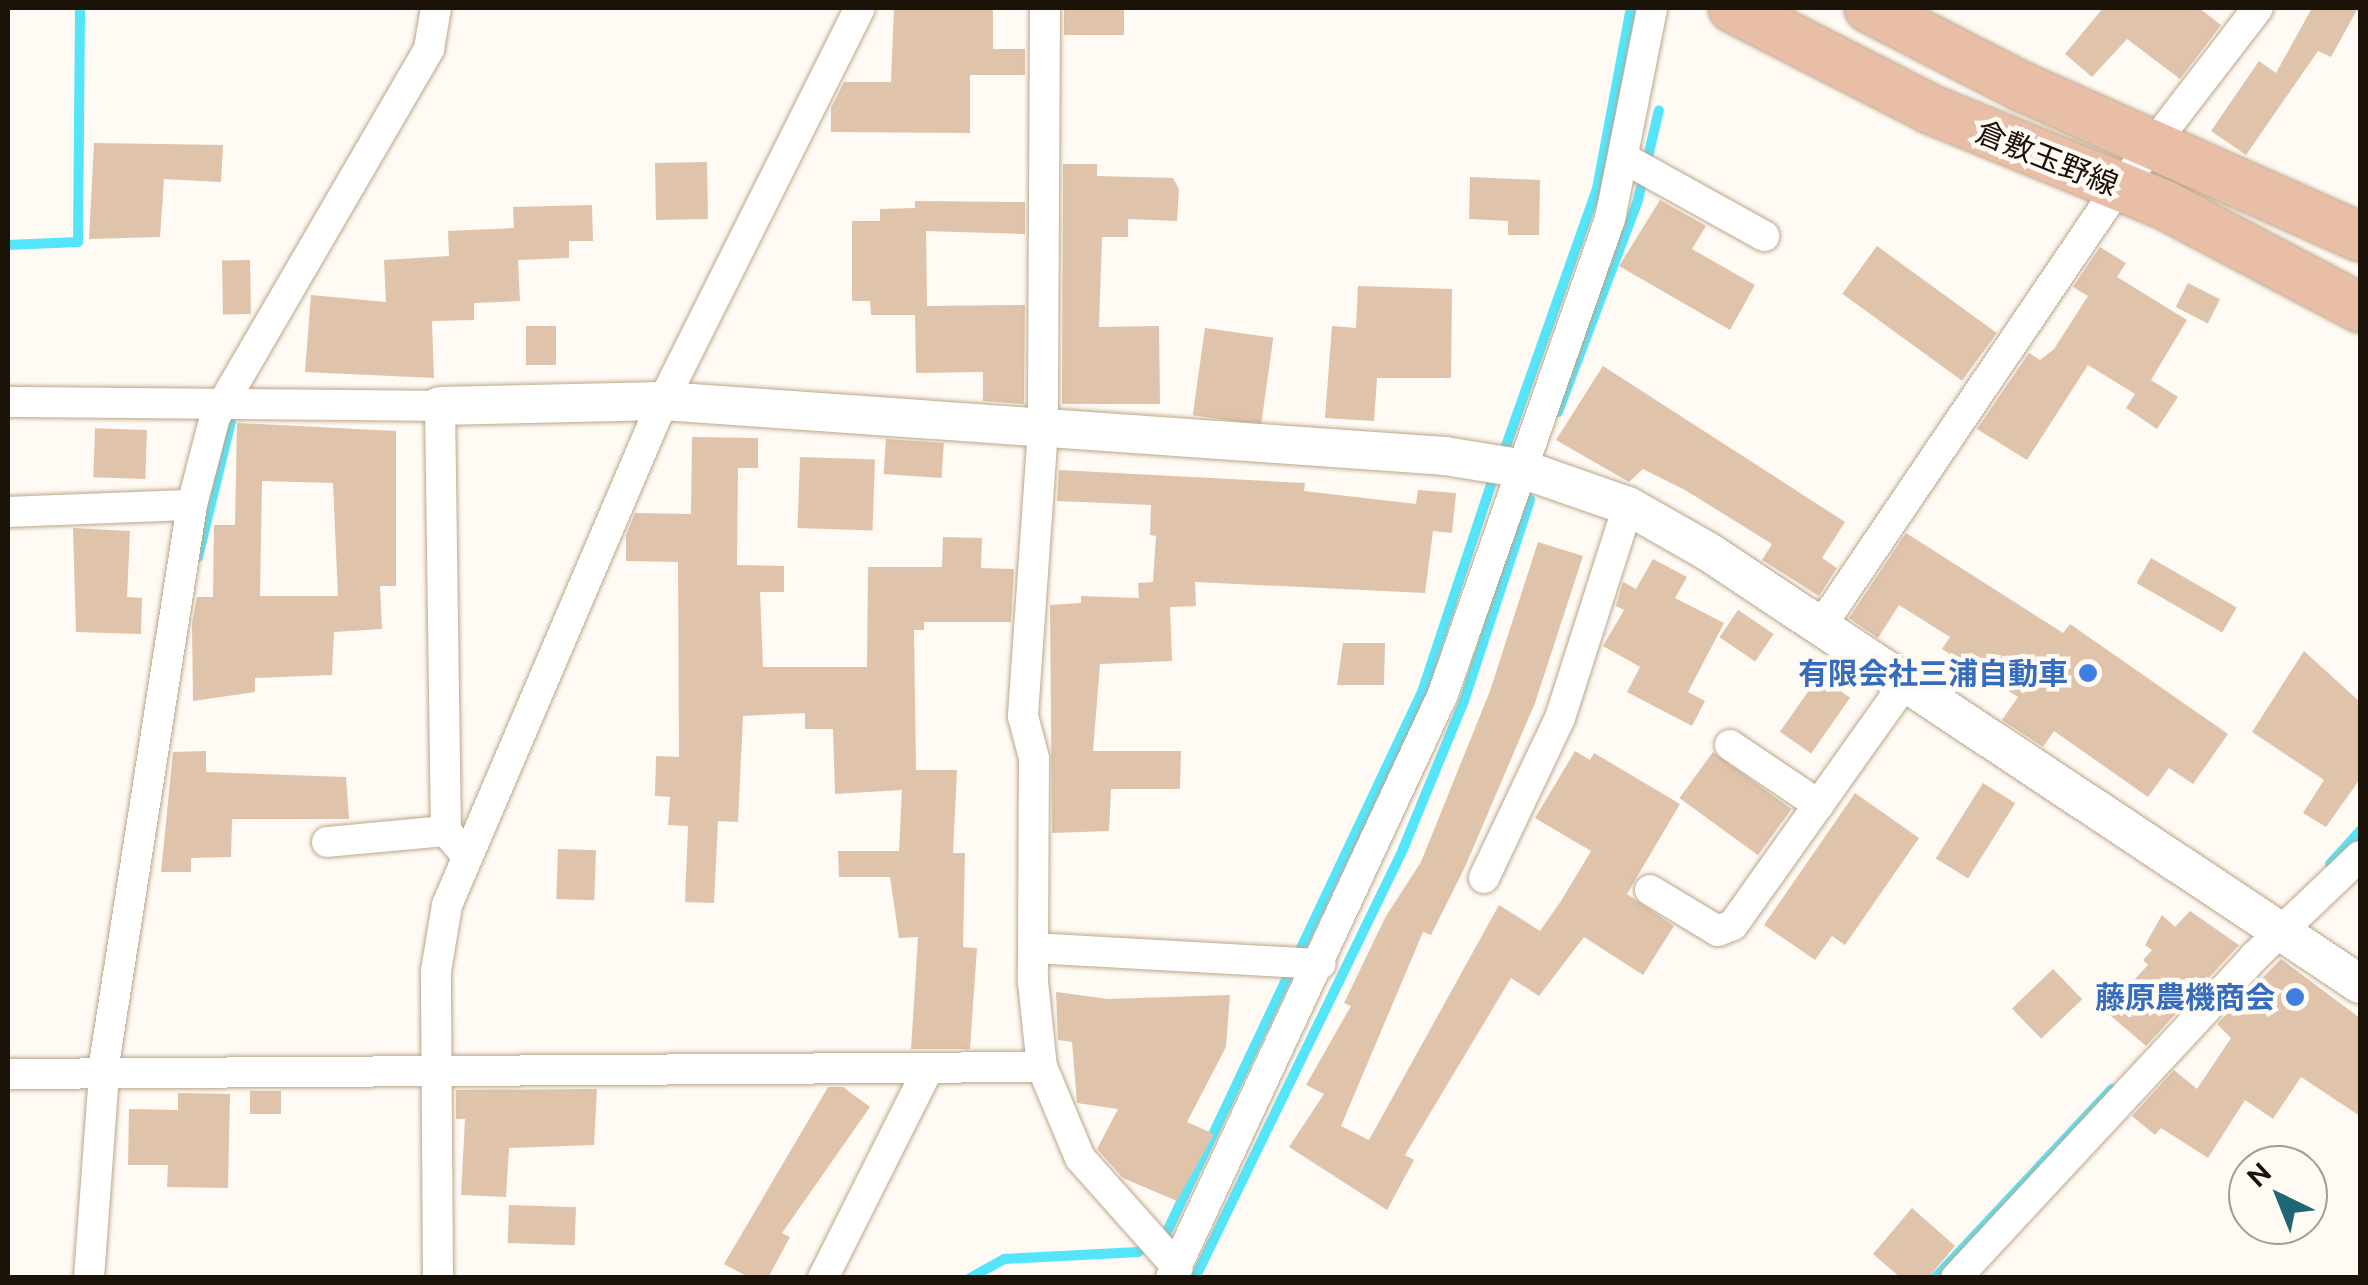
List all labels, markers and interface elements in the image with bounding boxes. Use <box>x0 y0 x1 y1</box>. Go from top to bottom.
street label: 倉敷玉野線 <box>1971 113 2123 203</box>
place label: 有限会社三浦自動車 <box>1798 655 2068 691</box>
marker: 有限会社三浦自動車 <box>2077 662 2099 684</box>
place label: 藤原農機商会 <box>2095 979 2275 1015</box>
marker: 藤原農機商会 <box>2284 986 2306 1008</box>
north arrow <box>2228 1145 2328 1245</box>
text: N <box>2240 1156 2277 1193</box>

